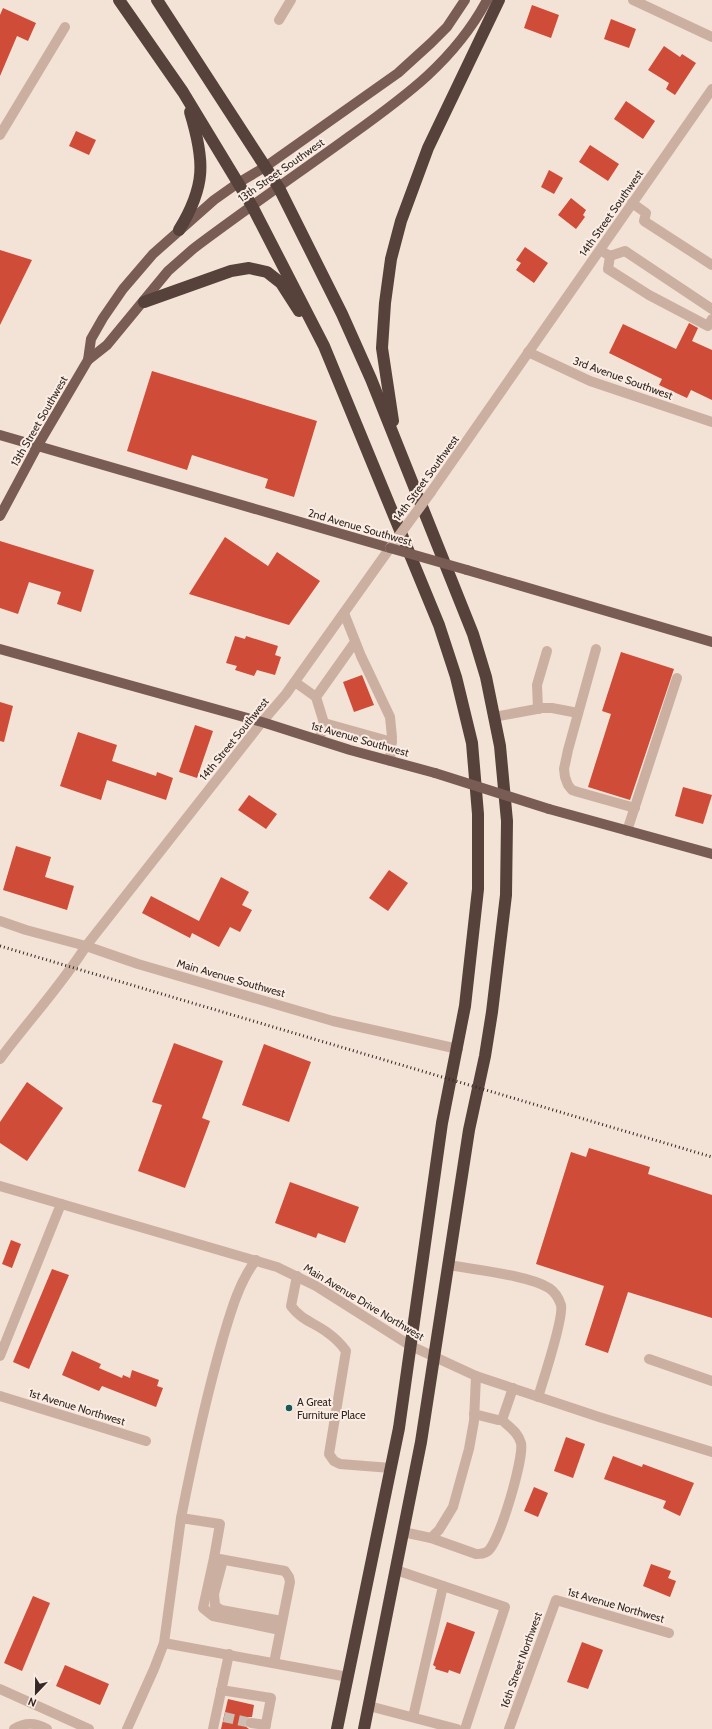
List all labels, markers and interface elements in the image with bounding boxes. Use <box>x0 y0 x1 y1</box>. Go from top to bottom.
street label: 13th Street Southwest <box>235 135 327 205</box>
street label: 14th Street Southwest <box>576 167 646 259</box>
street label: 3rd Avenue Southwest <box>571 353 675 403</box>
street label: 13th Street Southwest <box>7 373 71 469</box>
street label: 14th Street Southwest <box>390 432 462 524</box>
street label: 2nd Avenue Southwest <box>306 505 414 549</box>
street label: 14th Street Southwest <box>196 695 272 783</box>
street label: 1st Avenue Southwest <box>309 718 411 760</box>
street label: Main Avenue Southwest <box>175 956 287 1000</box>
street label: Main Avenue Drive Northwest <box>301 1260 427 1344</box>
street label: 1st Avenue Northwest <box>27 1386 127 1428</box>
place label: A Great Furniture Place <box>297 1395 366 1422</box>
marker: A Great Furniture Place <box>284 1403 294 1413</box>
street label: 1st Avenue Northwest <box>566 1584 666 1626</box>
street label: 16th Street Northwest <box>497 1610 545 1710</box>
north arrow <box>16 1673 56 1713</box>
text: N <box>26 1694 38 1710</box>

